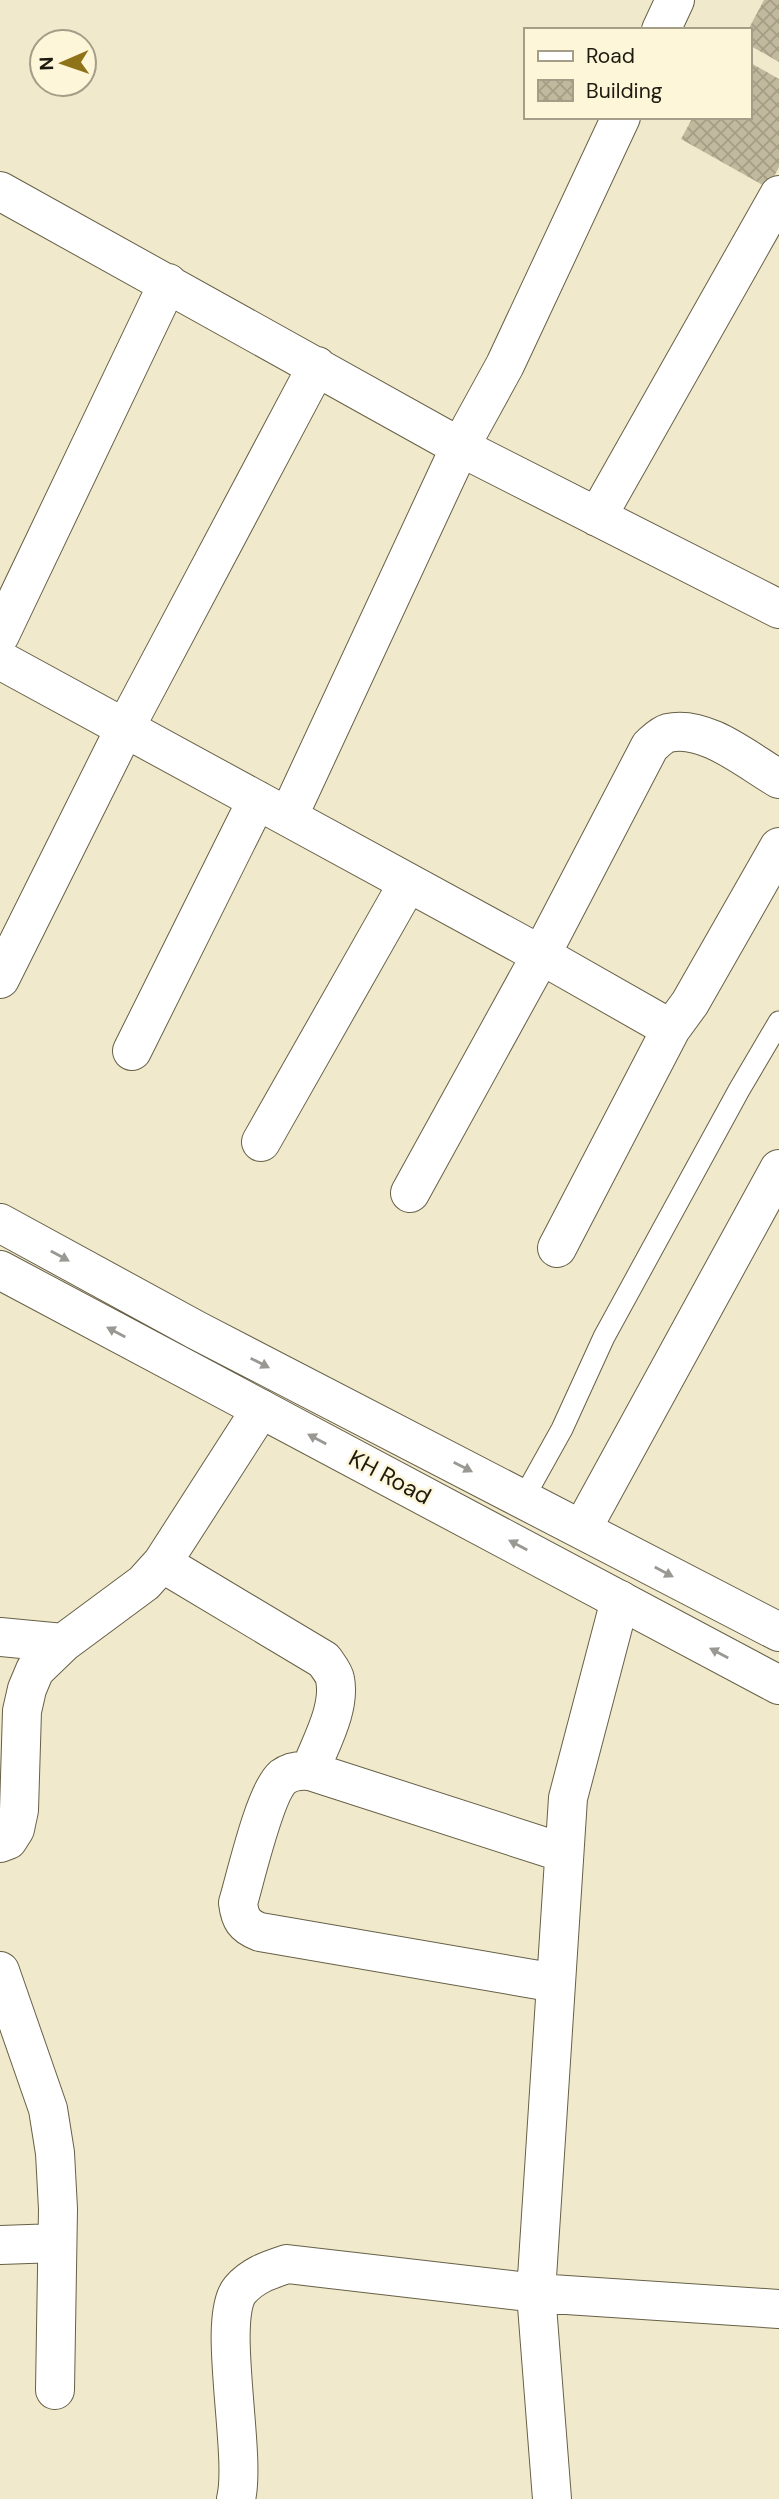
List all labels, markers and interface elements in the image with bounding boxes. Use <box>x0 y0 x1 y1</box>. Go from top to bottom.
north arrow <box>28 28 98 98</box>
legend <box>524 28 751 119</box>
text: Road <box>586 42 635 70</box>
text: N <box>34 56 59 71</box>
text: Building <box>586 77 663 105</box>
one-way arrow <box>50 1250 70 1261</box>
one-way arrow <box>106 1326 126 1338</box>
one-way arrow <box>250 1357 270 1369</box>
one-way arrow <box>307 1433 327 1444</box>
street label: KH Road <box>344 1443 436 1511</box>
one-way arrow <box>453 1461 473 1473</box>
one-way arrow <box>508 1540 528 1551</box>
one-way arrow <box>655 1566 674 1578</box>
one-way arrow <box>709 1647 729 1658</box>

